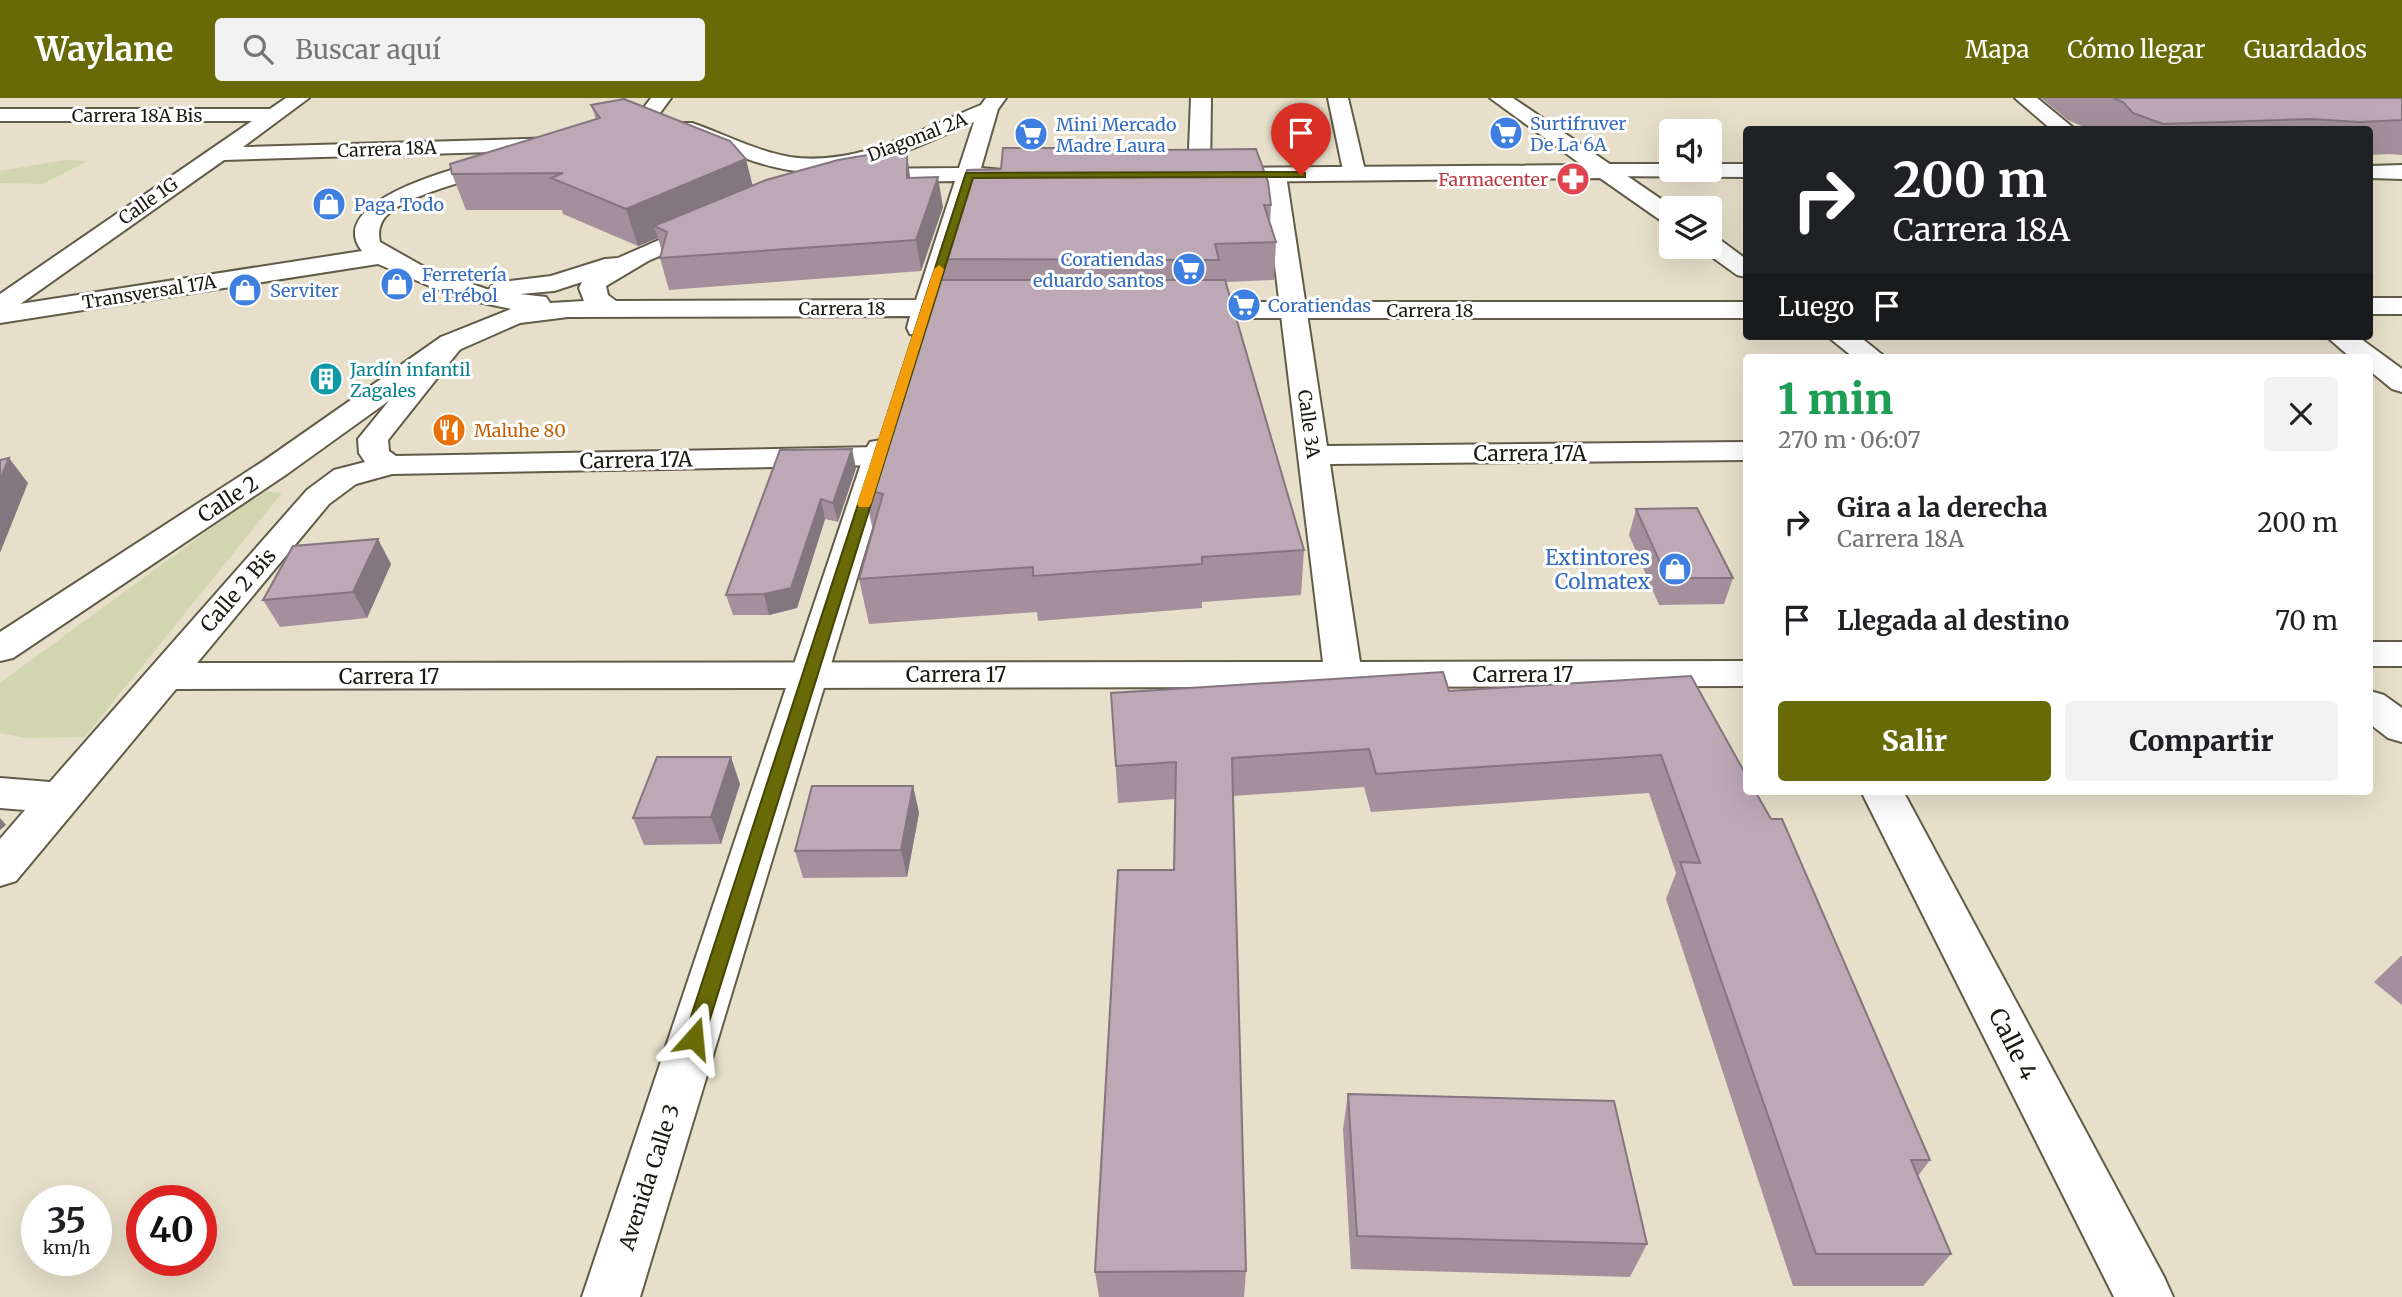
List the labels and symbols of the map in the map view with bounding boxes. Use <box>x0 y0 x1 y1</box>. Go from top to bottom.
pin <box>1271 103 1331 175</box>
street label: Carrera 18A Bis <box>72 104 202 127</box>
street label: Diagonal 2A <box>864 107 971 167</box>
place label: Surtifruver De La 6A <box>1530 112 1626 156</box>
place label: Mini Mercado Madre Laura <box>1056 113 1177 157</box>
supermarket icon: Surtifruver De La 6A <box>1487 114 1525 152</box>
supermarket icon: Mini Mercado Madre Laura <box>1012 115 1050 153</box>
street label: Carrera 18A <box>337 136 437 162</box>
pharmacy icon: Farmacenter <box>1554 160 1592 198</box>
place label: Farmacenter <box>1438 168 1548 191</box>
street label: Calle 1G <box>114 172 182 230</box>
shop icon: Paga Todo <box>310 185 348 223</box>
place label: Paga Todo <box>354 193 444 216</box>
place label: Coratiendas eduardo santos <box>1033 248 1164 292</box>
supermarket icon: Coratiendas eduardo santos <box>1170 250 1208 288</box>
place label: Ferretería el Trébol <box>422 263 507 307</box>
shop icon: Ferretería el Trébol <box>378 265 416 303</box>
street label: Transversal 17A <box>81 270 218 314</box>
shop icon: Serviter <box>226 271 264 309</box>
place label: Serviter <box>270 279 339 302</box>
supermarket icon: Coratiendas <box>1225 286 1263 324</box>
place label: Coratiendas <box>1268 294 1371 317</box>
street label: Carrera 18 <box>799 297 885 320</box>
street label: Carrera 18 <box>1387 299 1473 322</box>
place label: Jardín infantil Zagales <box>349 358 471 402</box>
building icon: Jardín infantil Zagales <box>307 360 345 398</box>
street label: Calle 3A <box>1293 388 1325 460</box>
restaurant icon: Maluhe 80 <box>430 411 468 449</box>
place label: Maluhe 80 <box>474 419 566 442</box>
street label: Carrera 17A <box>1474 440 1587 467</box>
street label: Carrera 17A <box>579 446 693 474</box>
street label: Calle 2 <box>193 470 263 528</box>
street label: Calle 2 Bis <box>194 542 282 638</box>
place label: Extintores Colmatex <box>1545 544 1651 595</box>
shop icon: Extintores Colmatex <box>1656 550 1694 588</box>
street label: Carrera 17 <box>906 661 1006 688</box>
street label: Carrera 17 <box>1473 661 1573 688</box>
street label: Carrera 17 <box>339 663 439 690</box>
position arrow <box>657 1001 731 1075</box>
street label: Calle 4 <box>1982 1003 2044 1085</box>
street label: Avenida Calle 3 <box>612 1100 685 1254</box>
speed limit sign: 40 <box>126 1185 217 1276</box>

